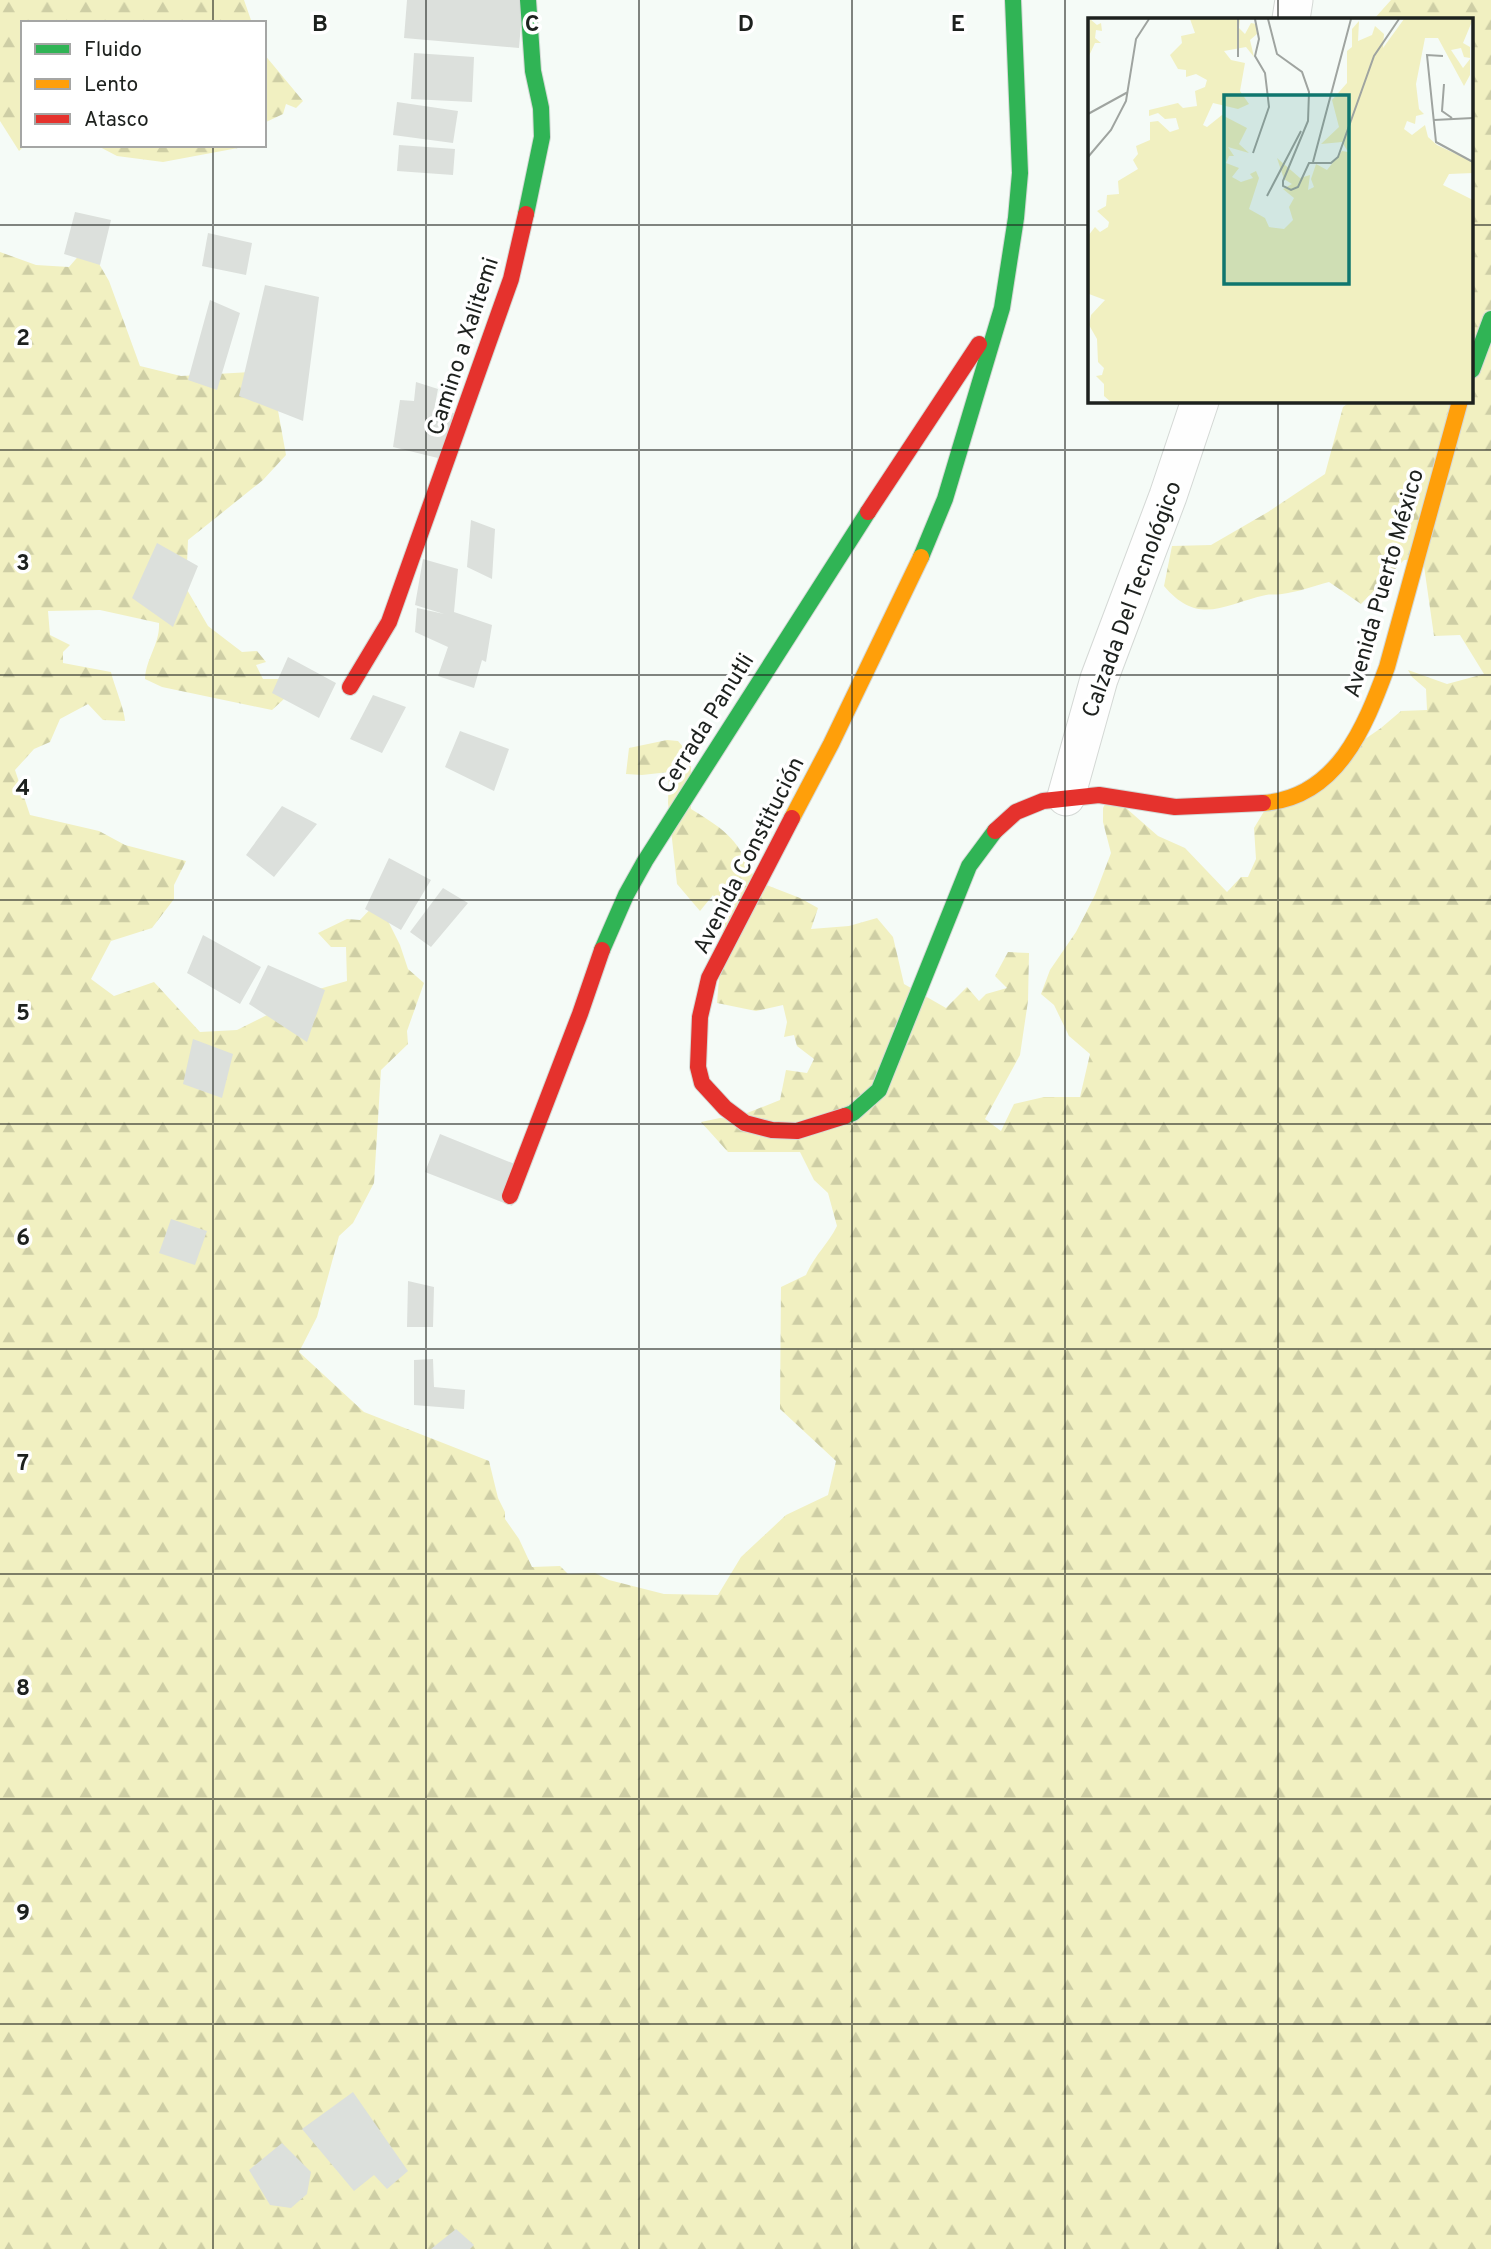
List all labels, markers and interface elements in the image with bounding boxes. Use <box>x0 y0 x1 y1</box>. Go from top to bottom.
text: B <box>312 11 328 40</box>
text: C <box>525 11 539 40</box>
text: D <box>738 11 754 40</box>
text: E <box>951 11 965 40</box>
inset map <box>1088 18 1474 402</box>
legend <box>21 21 266 147</box>
text: Fluido <box>84 37 142 64</box>
text: Lento <box>84 72 138 99</box>
text: Atasco <box>84 107 149 134</box>
street label: Camino a Xalitemi <box>422 254 507 440</box>
text: 2 <box>16 325 30 354</box>
street label: Avenida Puerto México <box>1339 466 1432 701</box>
street label: Calzada Del Tecnológico <box>1077 478 1190 722</box>
text: 3 <box>16 550 30 579</box>
street label: Cerrada Panutli <box>652 649 762 800</box>
street label: Avenida Constitución <box>688 753 812 960</box>
text: 4 <box>16 775 30 804</box>
text: 5 <box>16 1000 30 1029</box>
text: 6 <box>16 1225 30 1254</box>
text: 7 <box>17 1450 29 1479</box>
text: 8 <box>16 1675 30 1704</box>
text: 9 <box>16 1900 30 1929</box>

